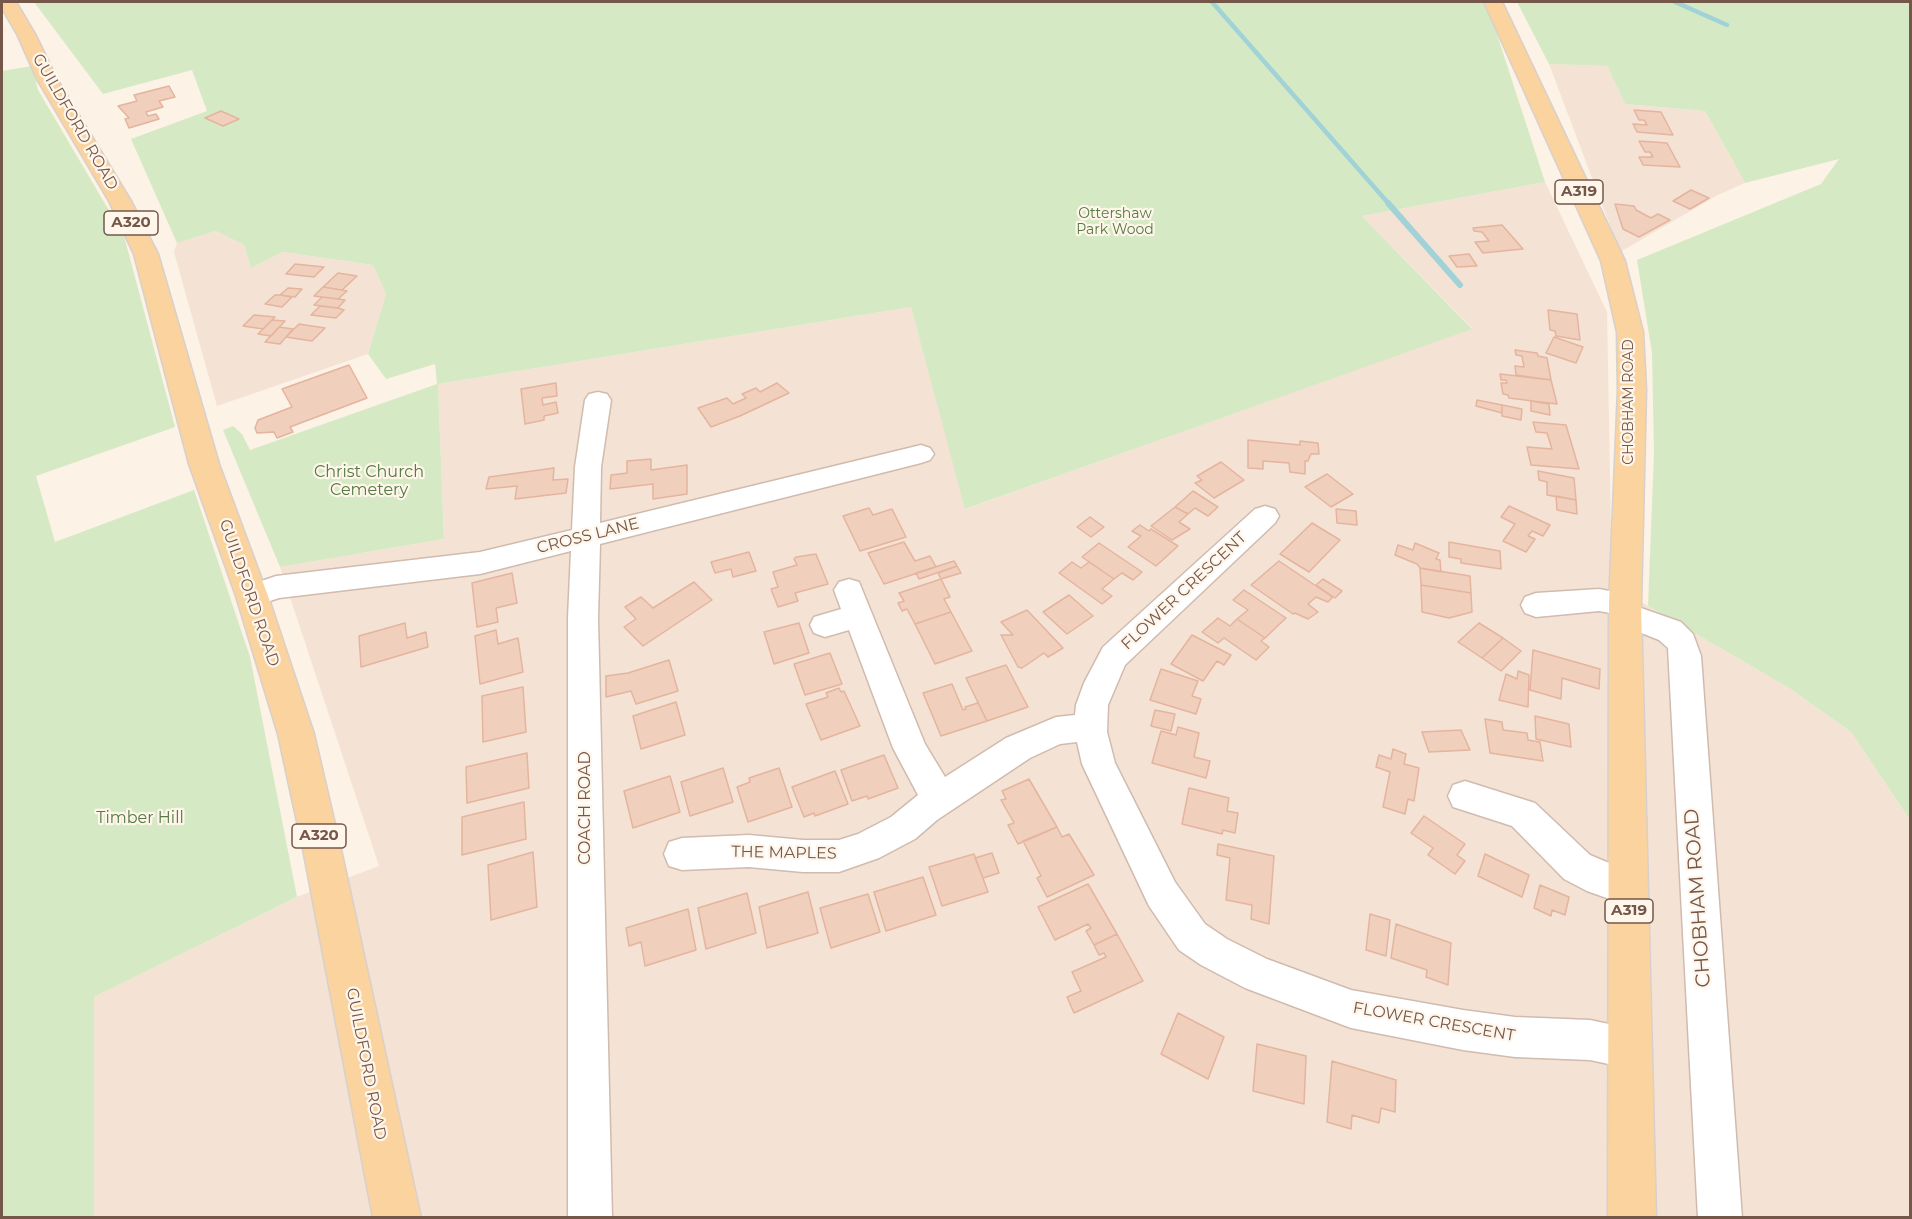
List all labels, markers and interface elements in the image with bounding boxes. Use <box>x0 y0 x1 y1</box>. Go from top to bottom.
street label: GUILDFORD ROAD <box>28 50 122 194</box>
road number: A319 <box>1555 180 1603 204</box>
park label: Ottershaw Park Wood <box>1076 206 1154 238</box>
road number: A320 <box>104 211 158 235</box>
street label: CHOBHAM ROAD <box>1621 339 1637 465</box>
park label: Christ Church Cemetery <box>314 462 424 500</box>
street label: CROSS LANE <box>535 514 641 558</box>
street label: GUILDFORD ROAD <box>215 517 283 669</box>
street label: FLOWER CRESCENT <box>1117 528 1251 654</box>
street label: COACH ROAD <box>575 751 595 865</box>
park label: Timber Hill <box>96 808 184 828</box>
street label: CHOBHAM ROAD <box>1680 808 1716 988</box>
road number: A320 <box>292 824 346 848</box>
street label: THE MAPLES <box>731 842 837 864</box>
road number: A319 <box>1605 899 1653 923</box>
street label: GUILDFORD ROAD <box>342 986 390 1142</box>
street label: FLOWER CRESCENT <box>1352 998 1516 1046</box>

